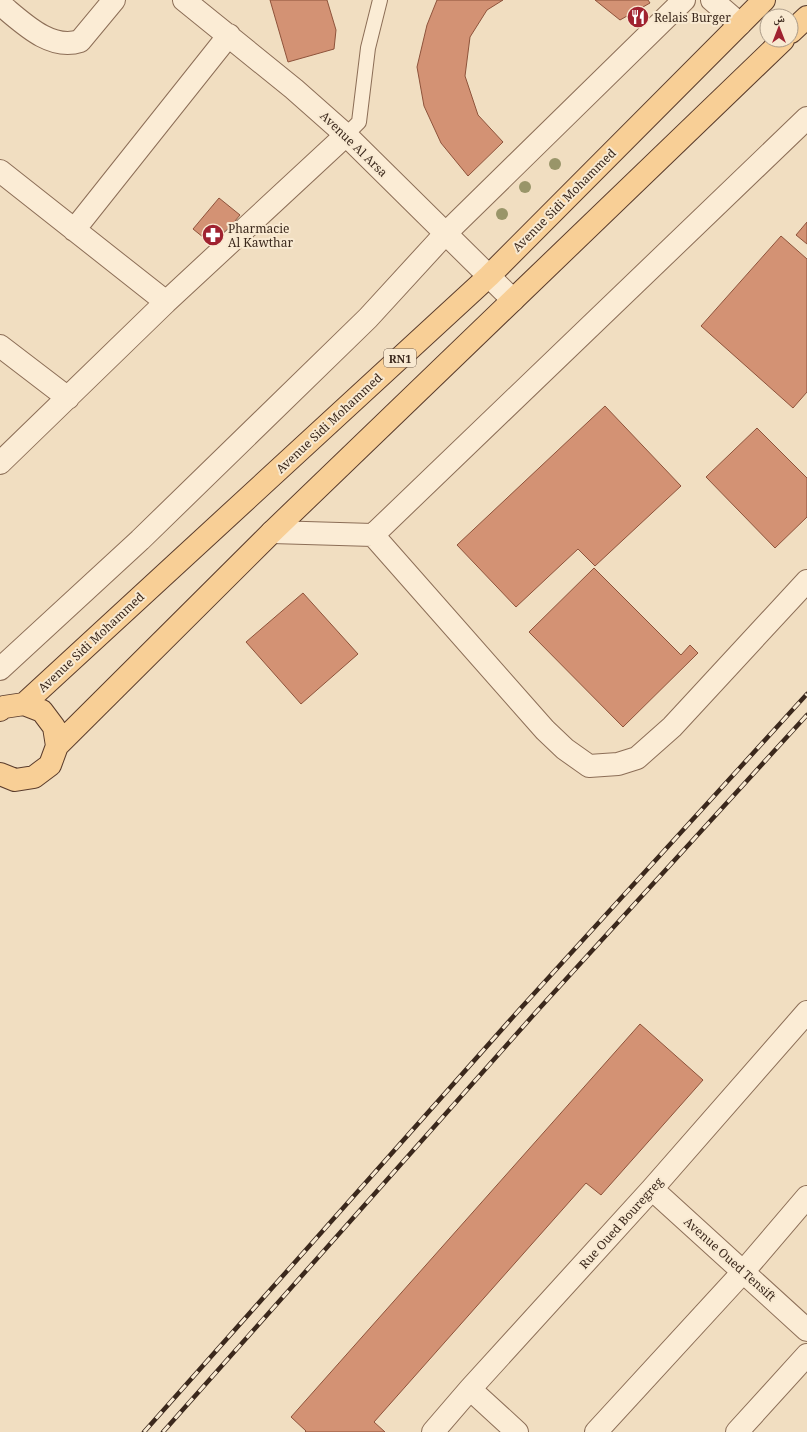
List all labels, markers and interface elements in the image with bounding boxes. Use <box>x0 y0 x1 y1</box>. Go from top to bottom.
restaurant icon: Relais Burger <box>625 4 651 30</box>
north arrow <box>759 8 799 48</box>
place label: Relais Burger <box>654 9 731 26</box>
text: ش <box>773 10 785 26</box>
street label: Avenue Al Arsa <box>317 107 392 181</box>
street label: Avenue Sidi Mohammed <box>509 144 620 255</box>
place label: Pharmacie Al Kawthar <box>228 220 293 251</box>
pharmacy icon: Pharmacie Al Kawthar <box>200 222 226 248</box>
road number: RN1 <box>384 349 416 367</box>
street label: Avenue Sidi Mohammed <box>272 369 386 477</box>
street label: Avenue Sidi Mohammed <box>34 588 148 696</box>
street label: Rue Oued Bouregreg <box>575 1173 667 1273</box>
street label: Avenue Oued Tensift <box>680 1213 780 1305</box>

